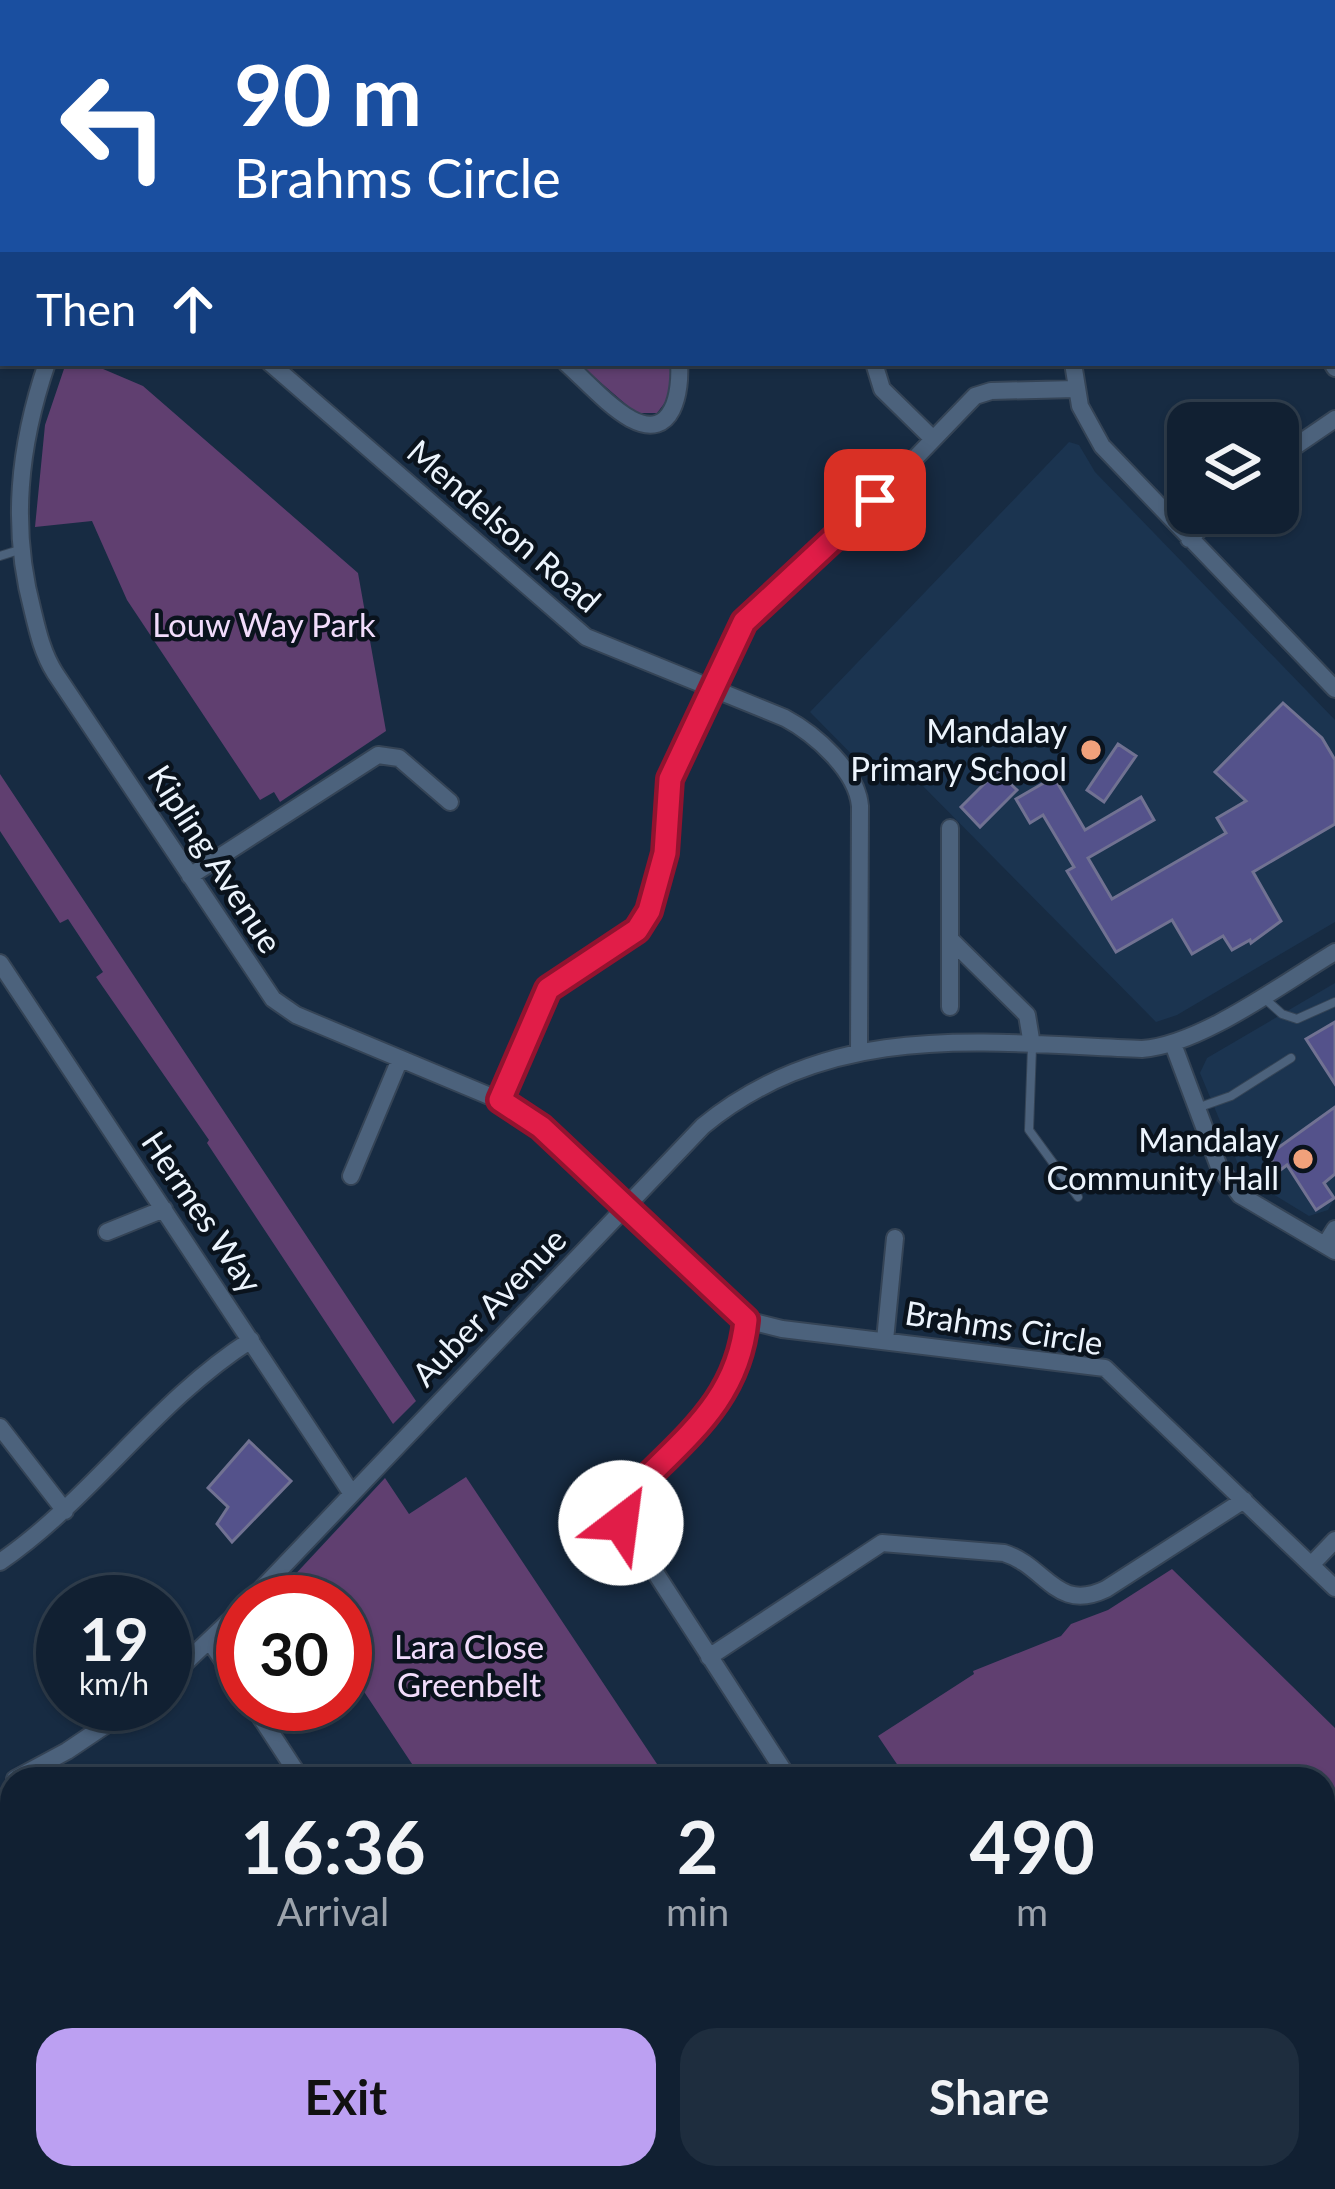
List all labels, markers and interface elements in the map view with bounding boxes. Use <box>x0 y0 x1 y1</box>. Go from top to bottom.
text: 90 m <box>234 43 422 144</box>
icon: left <box>36 48 192 204</box>
text: Brahms Circle <box>234 145 561 210</box>
icon: ahead <box>160 276 226 342</box>
text: Then <box>36 282 136 336</box>
map controls <box>1167 402 1299 534</box>
button: layers <box>1167 402 1299 534</box>
street label: Mendelson Road <box>400 431 609 620</box>
pin <box>824 449 926 551</box>
icon: arrive <box>842 467 908 533</box>
park label: Louw Way Park <box>152 604 376 644</box>
place label: Mandalay Primary School <box>850 710 1067 788</box>
marker: Mandalay Primary School <box>1078 737 1104 763</box>
street label: Kipling Avenue <box>140 757 291 960</box>
place label: Mandalay Community Hall <box>1046 1119 1279 1197</box>
street label: Hermes Way <box>134 1123 272 1300</box>
marker: Mandalay Community Hall <box>1290 1146 1316 1172</box>
street label: Auber Avenue <box>403 1219 574 1394</box>
street label: Brahms Circle <box>902 1292 1106 1362</box>
position arrow <box>558 1460 684 1586</box>
speed limit sign: 30 <box>216 1575 372 1731</box>
text: 19 <box>79 1602 149 1674</box>
park label: Lara Close Greenbelt <box>394 1626 544 1704</box>
text: km/h <box>79 1665 149 1701</box>
text: 16:36 <box>240 1803 426 1889</box>
text: 2 <box>677 1803 719 1889</box>
text: 490 <box>969 1803 1095 1889</box>
text: Arrival <box>277 1888 389 1934</box>
text: min <box>666 1888 729 1934</box>
text: m <box>1016 1888 1048 1934</box>
button: Exit <box>36 2028 656 2166</box>
button: Share <box>680 2028 1299 2166</box>

